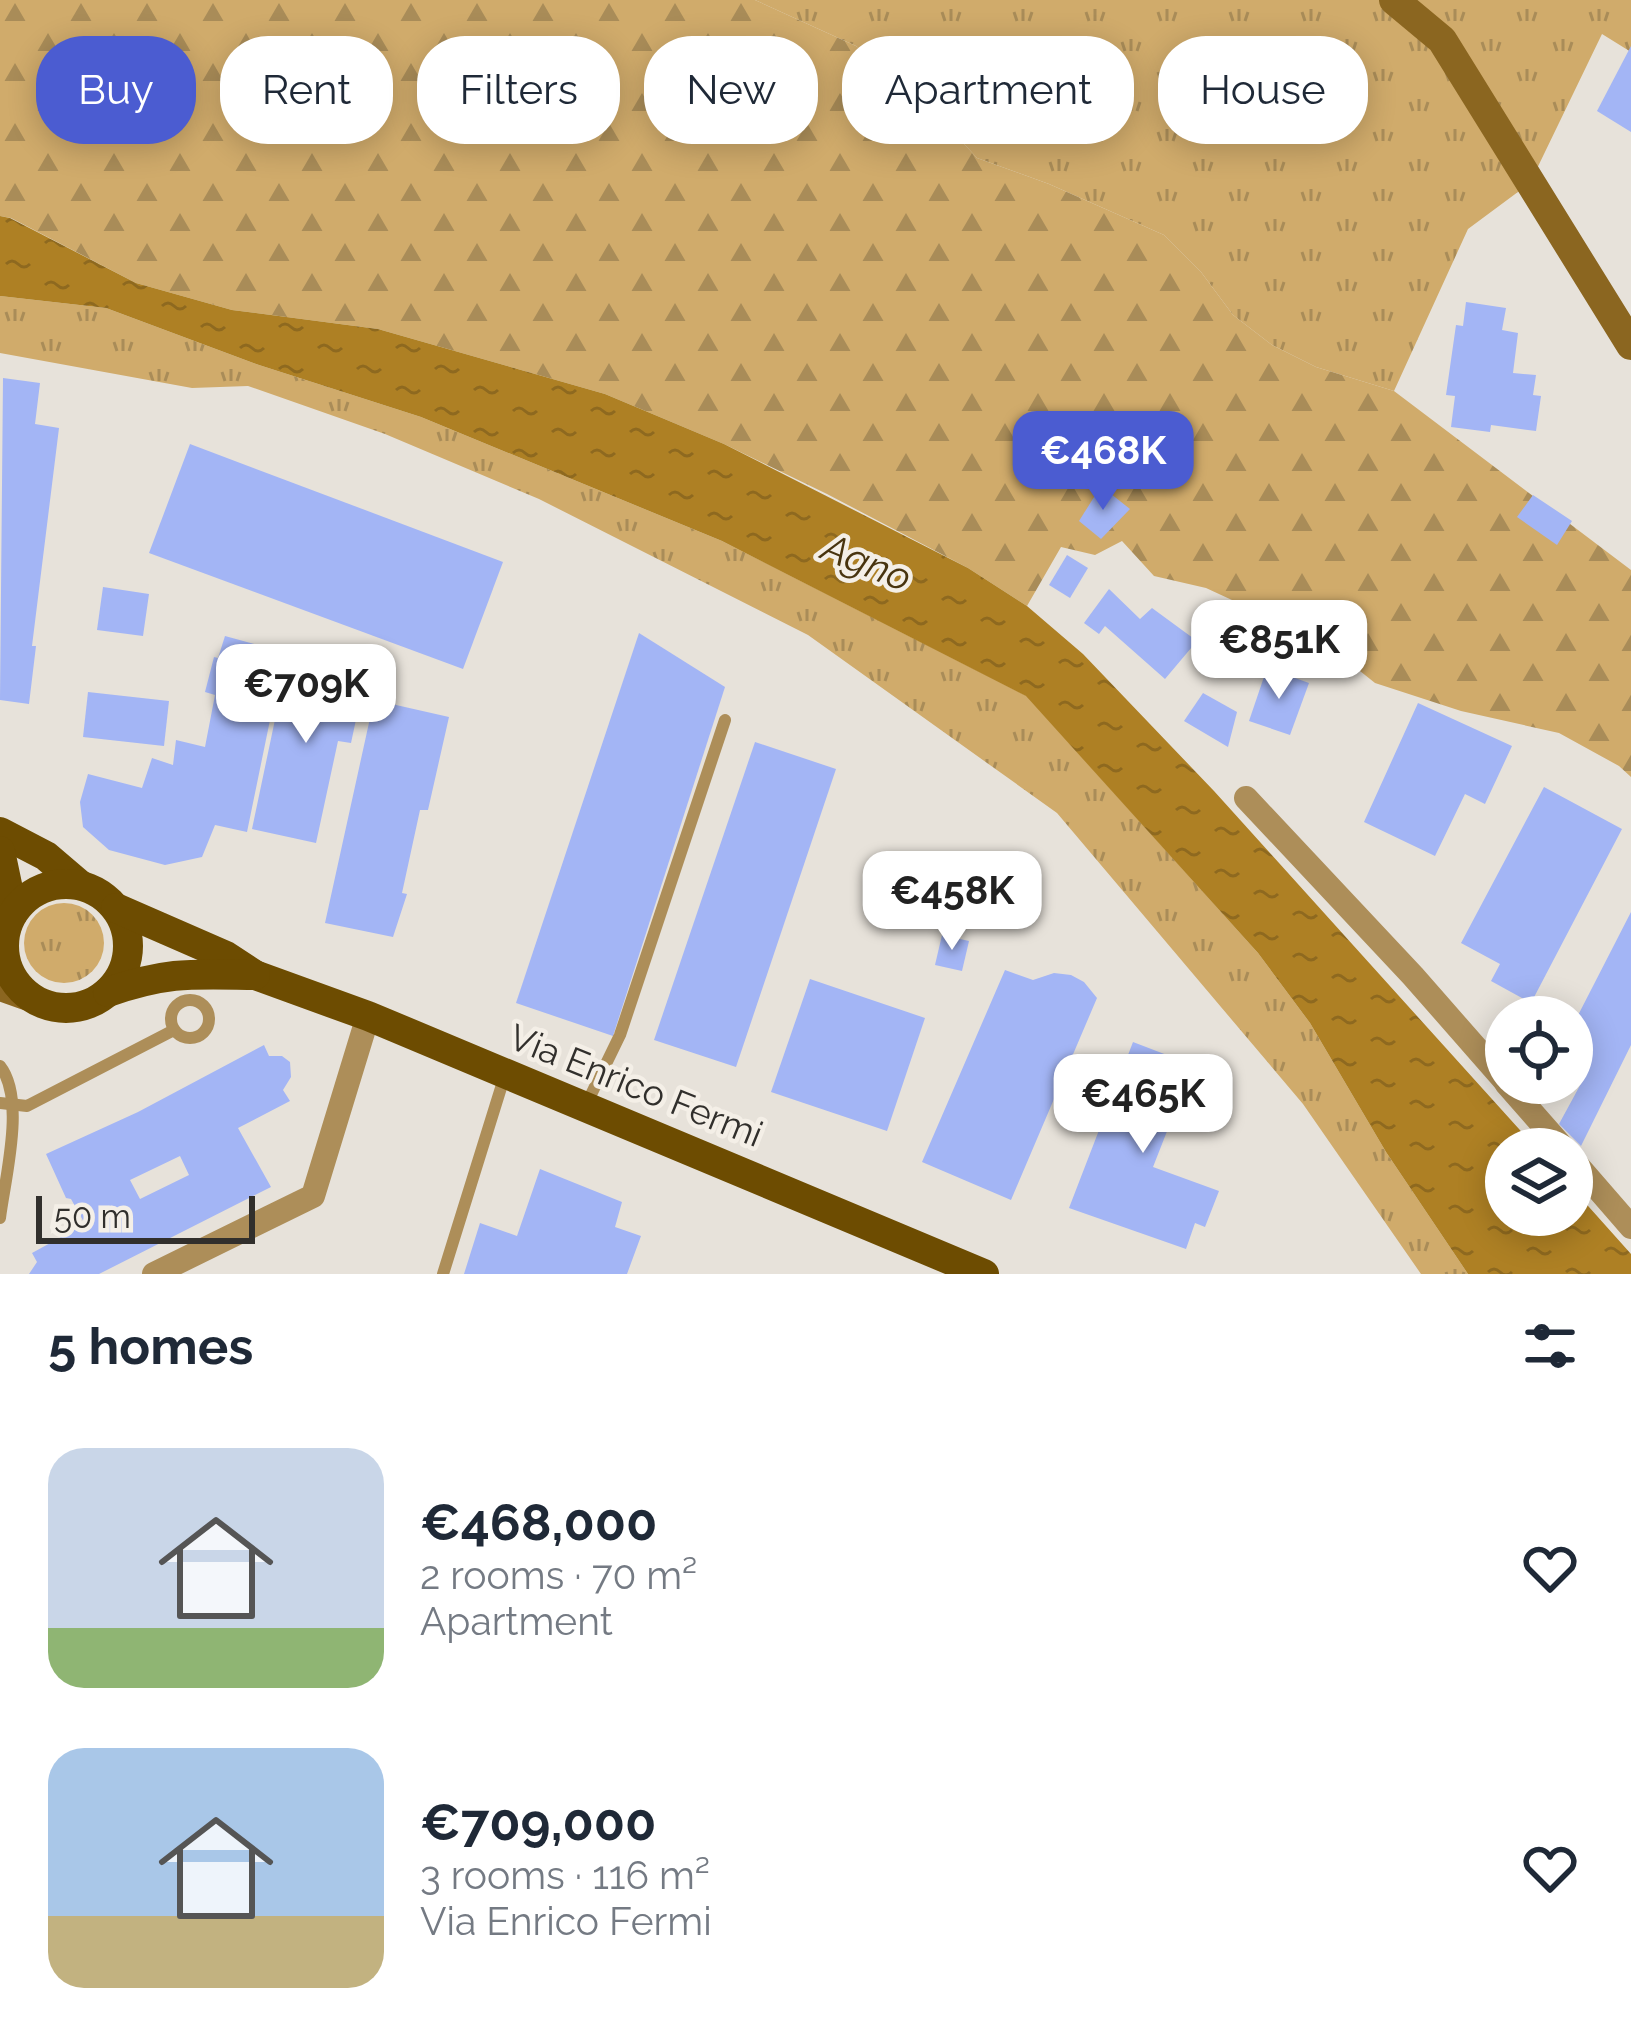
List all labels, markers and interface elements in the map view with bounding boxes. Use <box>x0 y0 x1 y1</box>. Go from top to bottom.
chip: Buy <box>36 36 196 144</box>
chip: Rent <box>220 36 393 144</box>
chip: Filters <box>417 36 620 144</box>
chip: New <box>644 36 818 144</box>
chip: Apartment <box>842 36 1134 144</box>
chip: House <box>1158 36 1368 144</box>
pin: €468K <box>1019 411 1187 513</box>
text: €468K <box>1040 427 1166 473</box>
water label: Agno <box>814 523 918 601</box>
pin: €851K <box>1195 600 1363 702</box>
text: €851K <box>1218 616 1340 662</box>
pin: €709K <box>222 644 390 746</box>
text: €709K <box>243 660 369 706</box>
pin: €458K <box>868 851 1036 953</box>
text: €458K <box>890 867 1014 913</box>
map controls <box>1485 996 1593 1236</box>
button: locate <box>1485 996 1593 1104</box>
street label: Via Enrico Fermi <box>503 1015 769 1155</box>
pin: €465K <box>1059 1054 1227 1156</box>
text: €465K <box>1081 1070 1205 1116</box>
button: layers <box>1485 1128 1593 1236</box>
scale bar <box>36 1190 255 1243</box>
text: 50 m <box>54 1197 131 1236</box>
icon: filters <box>1517 1313 1583 1379</box>
text: 5 homes <box>48 1316 253 1376</box>
text: €468,000 <box>420 1492 657 1552</box>
icon: home <box>144 1496 288 1640</box>
icon: heart <box>1517 1535 1583 1601</box>
text: 2 rooms · 70 m² <box>420 1552 697 1598</box>
text: Apartment <box>420 1598 613 1644</box>
text: €709,000 <box>420 1792 656 1852</box>
icon: home <box>144 1796 288 1940</box>
icon: heart <box>1517 1835 1583 1901</box>
text: 3 rooms · 116 m² <box>420 1852 710 1898</box>
text: Via Enrico Fermi <box>420 1898 712 1944</box>

